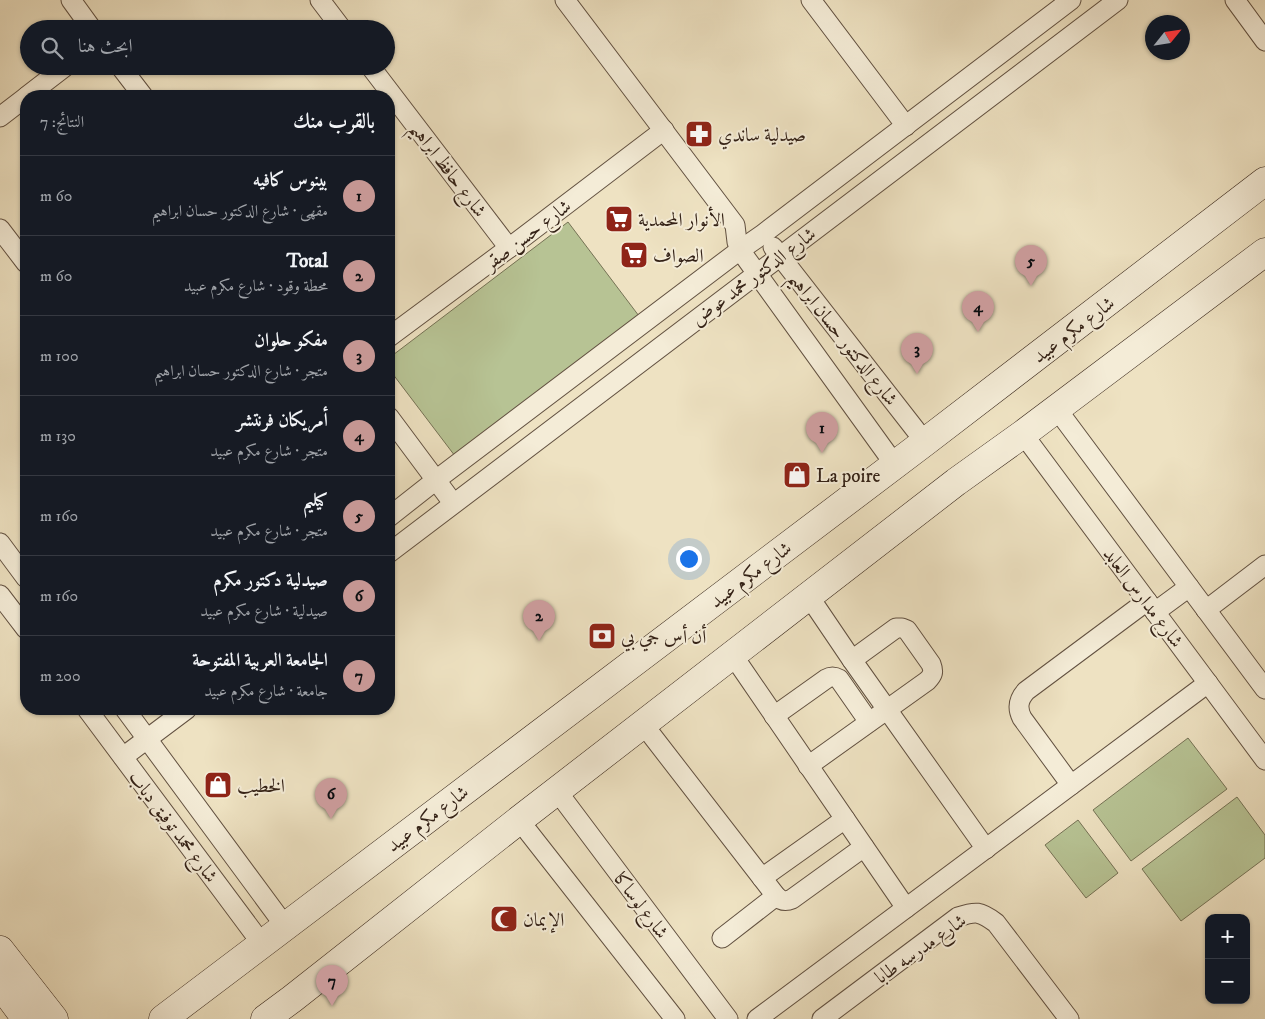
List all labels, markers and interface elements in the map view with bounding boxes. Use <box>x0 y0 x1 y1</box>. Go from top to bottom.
north arrow <box>1145 15 1190 60</box>
search box <box>20 20 395 75</box>
icon: search <box>38 34 66 62</box>
text: ابحث هنا <box>78 35 133 58</box>
text: بالقرب منك <box>293 109 375 135</box>
text: النتائج: 7 <box>40 112 84 132</box>
street label: شارع حافظ ابراهيم <box>399 118 491 226</box>
pharmacy icon: صيدلية ساندي <box>684 119 714 149</box>
place label: صيدلية ساندي <box>718 124 806 150</box>
text: بينوس كافيه <box>253 169 328 192</box>
text: 60 m <box>40 186 72 206</box>
text: 1 <box>356 186 362 206</box>
street label: شارع حسن صقر <box>478 195 578 279</box>
text: مقهى · شارع الدكتور حسان ابراهيم <box>151 201 328 221</box>
supermarket icon: الأنوار المحمدية <box>604 204 634 234</box>
place label: الأنوار المحمدية <box>638 206 725 232</box>
street label: شارع الدكتور محمد عوض <box>687 223 823 334</box>
supermarket icon: الصواف <box>619 240 649 270</box>
place label: الصواف <box>653 245 704 268</box>
pin: 5 <box>1015 245 1047 286</box>
text: Total <box>287 250 328 273</box>
text: 60 m <box>40 266 72 286</box>
text: 2 <box>355 266 363 286</box>
street label: شارع الدكتور حسان ابراهيم <box>778 267 902 415</box>
text: محطة وقود · شارع مكرم عبيد <box>184 276 328 296</box>
pin: 4 <box>962 291 994 332</box>
street label: شارع مكرم عبيد <box>1028 292 1122 372</box>
text: مفكو حلوان <box>254 329 328 352</box>
pin: 3 <box>901 333 933 374</box>
text: 100 m <box>40 346 79 366</box>
text: 3 <box>356 346 362 366</box>
text: متجر · شارع الدكتور حسان ابراهيم <box>154 361 328 381</box>
text: أمريكان فرنتشر <box>236 409 328 432</box>
pin: 1 <box>806 412 838 453</box>
text: 130 m <box>40 426 76 446</box>
text: 4 <box>354 426 364 446</box>
text: متجر · شارع مكرم عبيد <box>210 441 328 461</box>
shop icon: La poire <box>782 460 812 490</box>
place label: La poire <box>816 465 881 488</box>
text: كيليم <box>303 489 328 512</box>
text: 160 m <box>40 506 78 526</box>
text: 5 <box>355 506 363 526</box>
text: متجر · شارع مكرم عبيد <box>210 521 328 541</box>
street label: شارع مكرم عبيد <box>705 537 799 617</box>
street label: شارع مدارس العابد <box>1095 543 1188 654</box>
your location <box>676 546 702 572</box>
text: صيدلية دكتور مكرم <box>213 569 328 592</box>
text: 160 m <box>40 586 78 606</box>
text: 6 <box>355 586 363 606</box>
pin: 2 <box>523 600 555 641</box>
text: صيدلية · شارع مكرم عبيد <box>200 601 328 621</box>
bank icon: أن أس جي بي <box>587 621 617 651</box>
place label: أن أس جي بي <box>621 624 707 652</box>
text: الجامعة العربية المفتوحة <box>192 649 328 672</box>
text: 200 m <box>40 666 81 686</box>
text: 7 <box>355 666 363 686</box>
text: جامعة · شارع مكرم عبيد <box>204 681 328 701</box>
street label: شارع محمد توفيق دياب <box>121 766 222 889</box>
shop icon: الخطيب <box>203 770 233 800</box>
place label: الخطيب <box>237 775 285 798</box>
pin: 6 <box>315 778 347 819</box>
street label: شارع مكرم عبيد <box>382 781 476 861</box>
street label: شارع لوساكا <box>606 868 673 945</box>
mosque icon: الإيمان <box>489 904 519 934</box>
place label: الإيمان <box>523 909 564 934</box>
street label: شارع مدرسه طابا <box>871 909 973 992</box>
map controls <box>1205 914 1250 1004</box>
button: + <box>1205 914 1250 959</box>
button: − <box>1205 959 1250 1004</box>
pin: 7 <box>316 965 348 1006</box>

